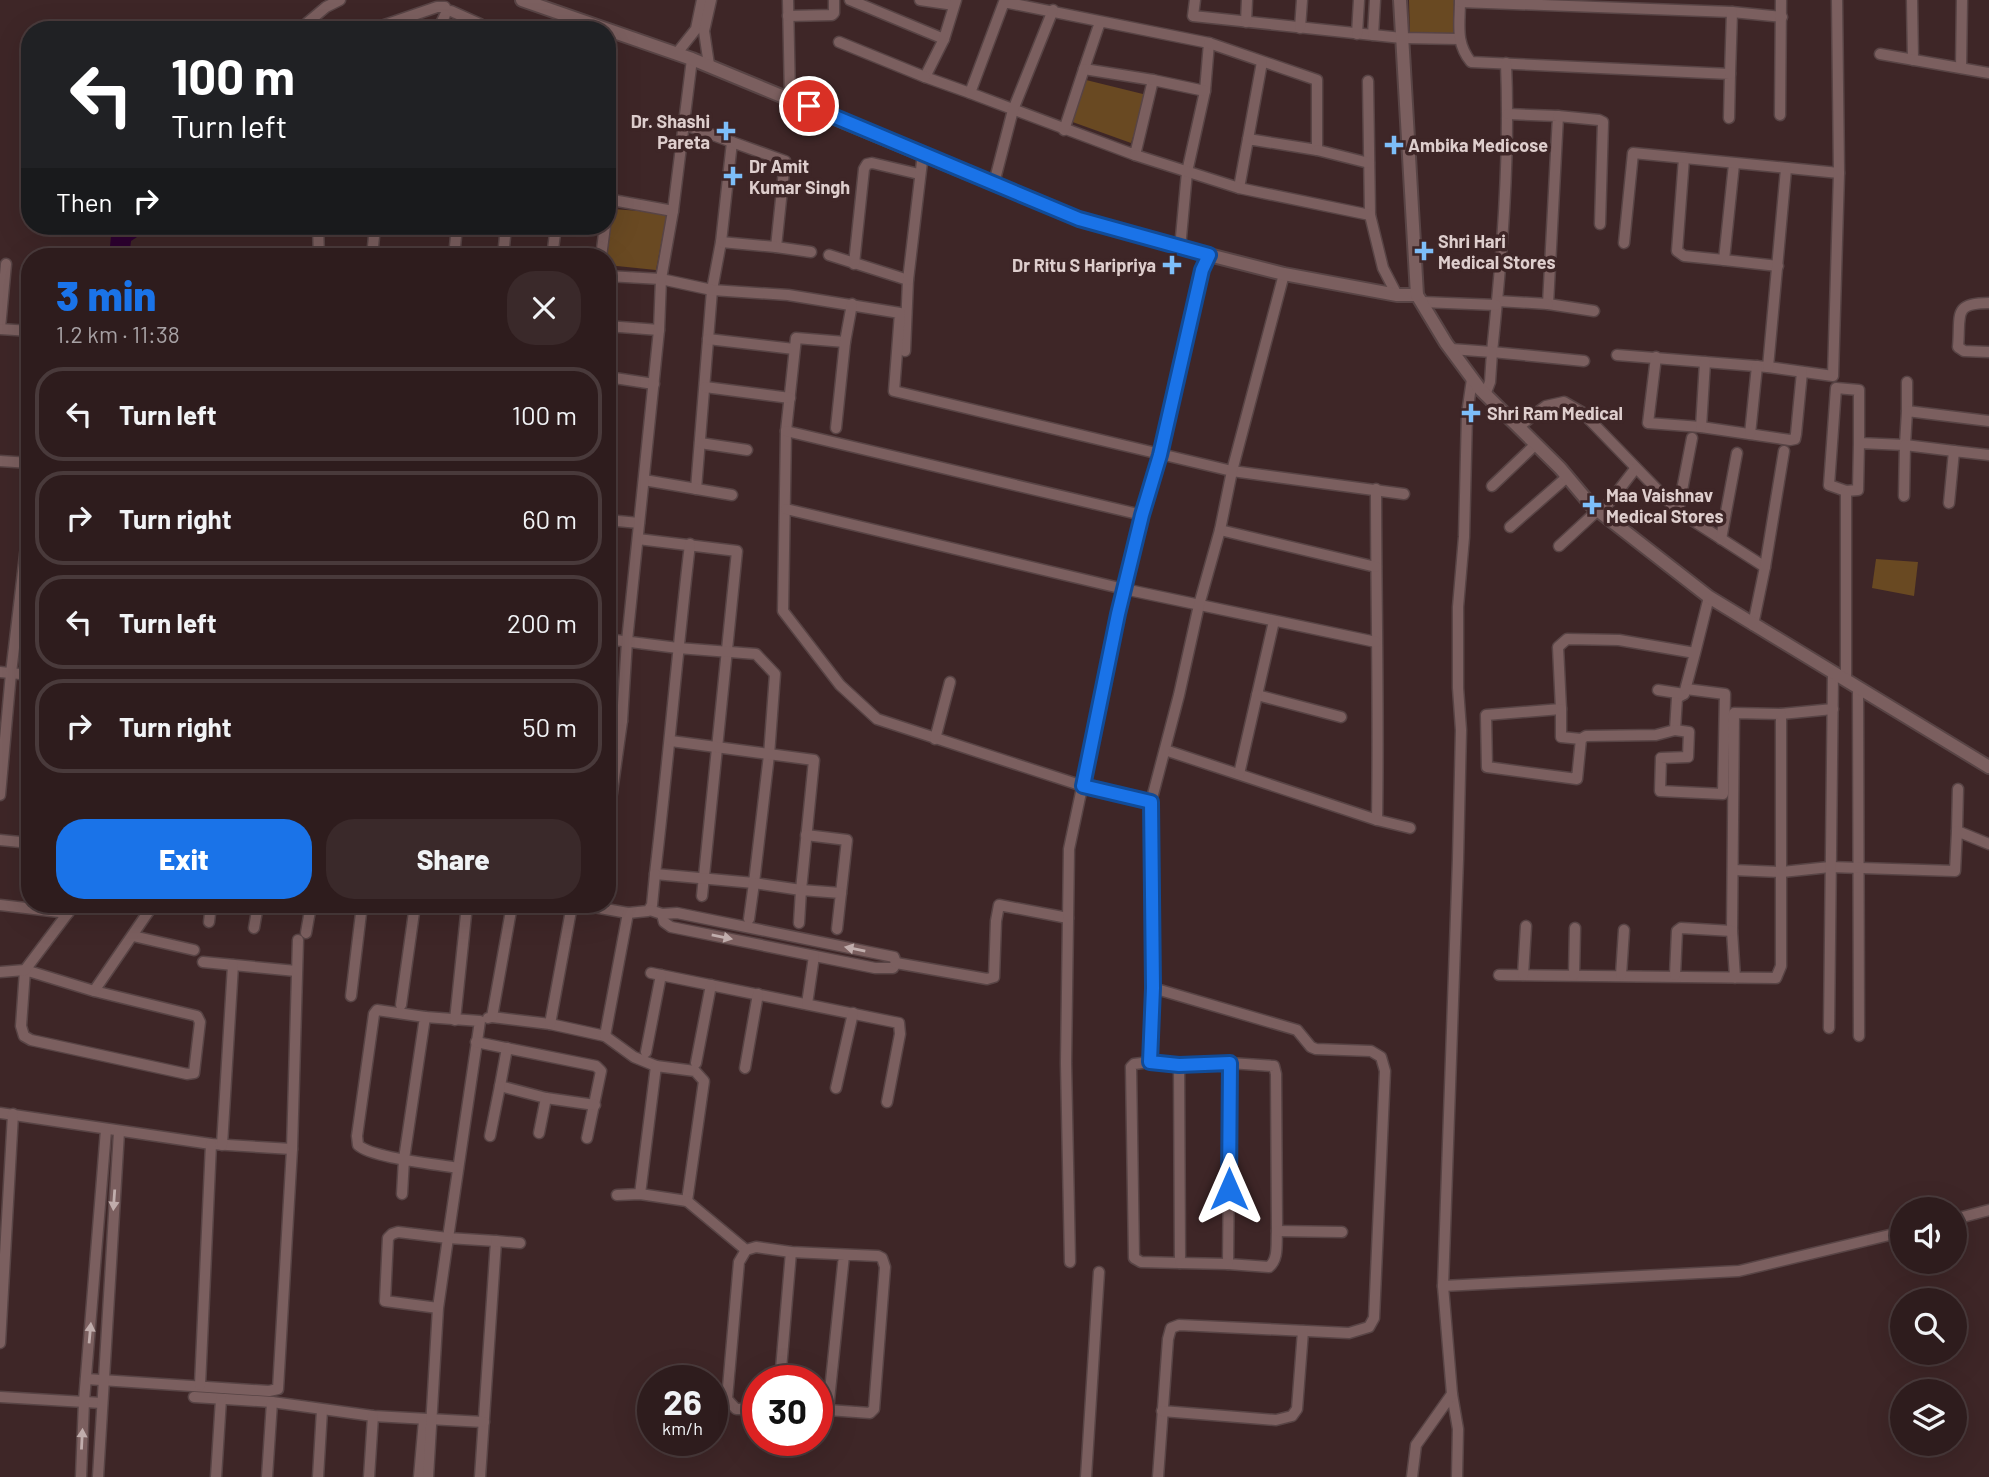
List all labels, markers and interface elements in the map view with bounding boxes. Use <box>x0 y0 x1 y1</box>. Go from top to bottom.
text: 100 m <box>171 46 295 105</box>
icon: left <box>56 49 147 140</box>
pin <box>779 76 839 136</box>
icon: arrive <box>790 87 828 125</box>
text: Turn left <box>171 106 288 144</box>
place label: Dr. Shashi Pareta <box>631 110 710 153</box>
marker: Dr. Shashi Pareta <box>716 121 736 141</box>
place label: Ambika Medicose <box>1408 134 1548 156</box>
marker: Ambika Medicose <box>1386 137 1402 153</box>
place label: Dr Amit Kumar Singh <box>749 155 850 198</box>
marker: Dr Amit Kumar Singh <box>723 166 743 186</box>
icon: right <box>127 182 165 220</box>
text: Then <box>56 186 113 217</box>
place label: Shri Hari Medical Stores <box>1438 230 1556 273</box>
marker: Shri Hari Medical Stores <box>1416 243 1432 259</box>
place label: Dr Ritu S Haripriya <box>1012 254 1156 276</box>
marker: Dr Ritu S Haripriya <box>1162 255 1182 275</box>
text: 3 min <box>56 269 156 319</box>
button: close <box>507 271 581 345</box>
text: 1.2 km · 11:38 <box>56 320 180 348</box>
icon: left <box>60 395 98 433</box>
text: Turn left <box>119 399 217 430</box>
text: 100 m <box>512 399 577 430</box>
place label: Shri Ram Medical <box>1487 402 1623 424</box>
marker: Shri Ram Medical <box>1461 403 1481 423</box>
place label: Maa Vaishnav Medical Stores <box>1606 484 1724 527</box>
marker: Maa Vaishnav Medical Stores <box>1584 497 1600 513</box>
icon: right <box>60 499 98 537</box>
text: Turn right <box>119 503 232 534</box>
text: 60 m <box>522 503 577 534</box>
icon: left <box>60 603 98 641</box>
text: Turn left <box>119 607 217 638</box>
text: 200 m <box>507 607 577 638</box>
icon: right <box>60 707 98 745</box>
text: Turn right <box>119 711 232 742</box>
text: 50 m <box>522 711 577 742</box>
button: Exit <box>56 819 312 899</box>
button: Share <box>326 819 581 899</box>
one-way arrow <box>711 932 733 943</box>
one-way arrow <box>844 943 866 954</box>
position arrow <box>1192 1152 1266 1226</box>
one-way arrow <box>109 1190 120 1212</box>
map controls <box>1890 1197 1967 1456</box>
button: sound <box>1890 1197 1967 1274</box>
button: search <box>1890 1288 1967 1365</box>
one-way arrow <box>85 1322 96 1344</box>
speed limit sign: 30 <box>742 1365 833 1456</box>
button: layers <box>1890 1379 1967 1456</box>
text: 26 <box>663 1380 702 1422</box>
text: km/h <box>662 1417 703 1439</box>
one-way arrow <box>77 1428 88 1450</box>

